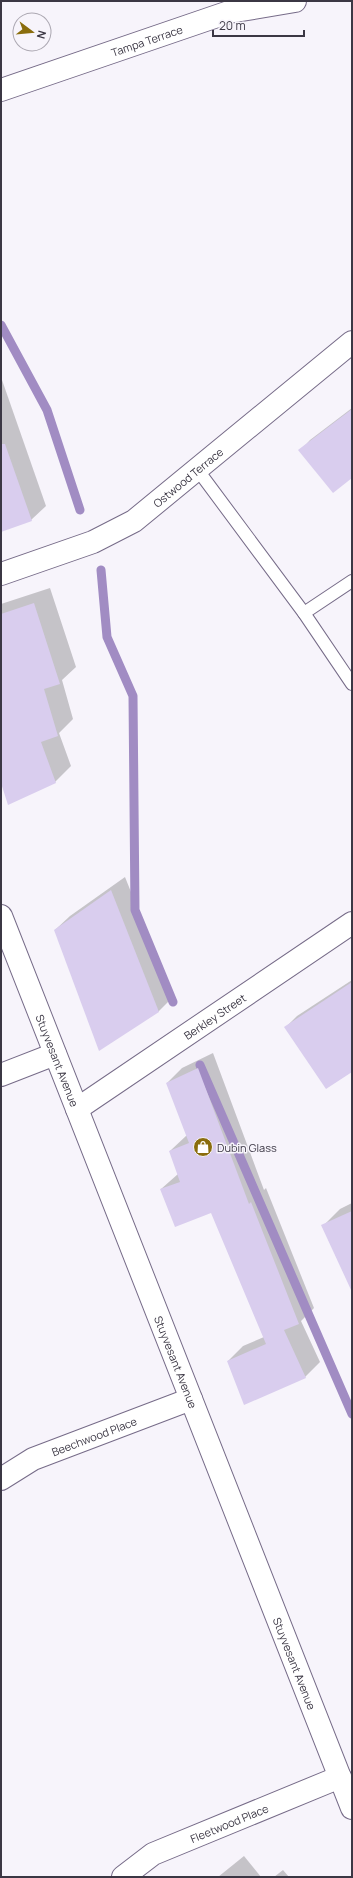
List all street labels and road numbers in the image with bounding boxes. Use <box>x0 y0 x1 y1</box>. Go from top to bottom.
street label: Tampa Terrace <box>109 21 185 59</box>
street label: Ostwood Terrace <box>150 443 226 510</box>
street label: Berkley Street <box>181 990 248 1042</box>
street label: Stuyvesant Avenue <box>33 1012 83 1109</box>
street label: Stuyvesant Avenue <box>151 1313 202 1411</box>
street label: Beechwood Place <box>49 1413 139 1459</box>
street label: Stuyvesant Avenue <box>270 1615 320 1712</box>
street label: Fleetwood Place <box>188 1800 271 1845</box>

